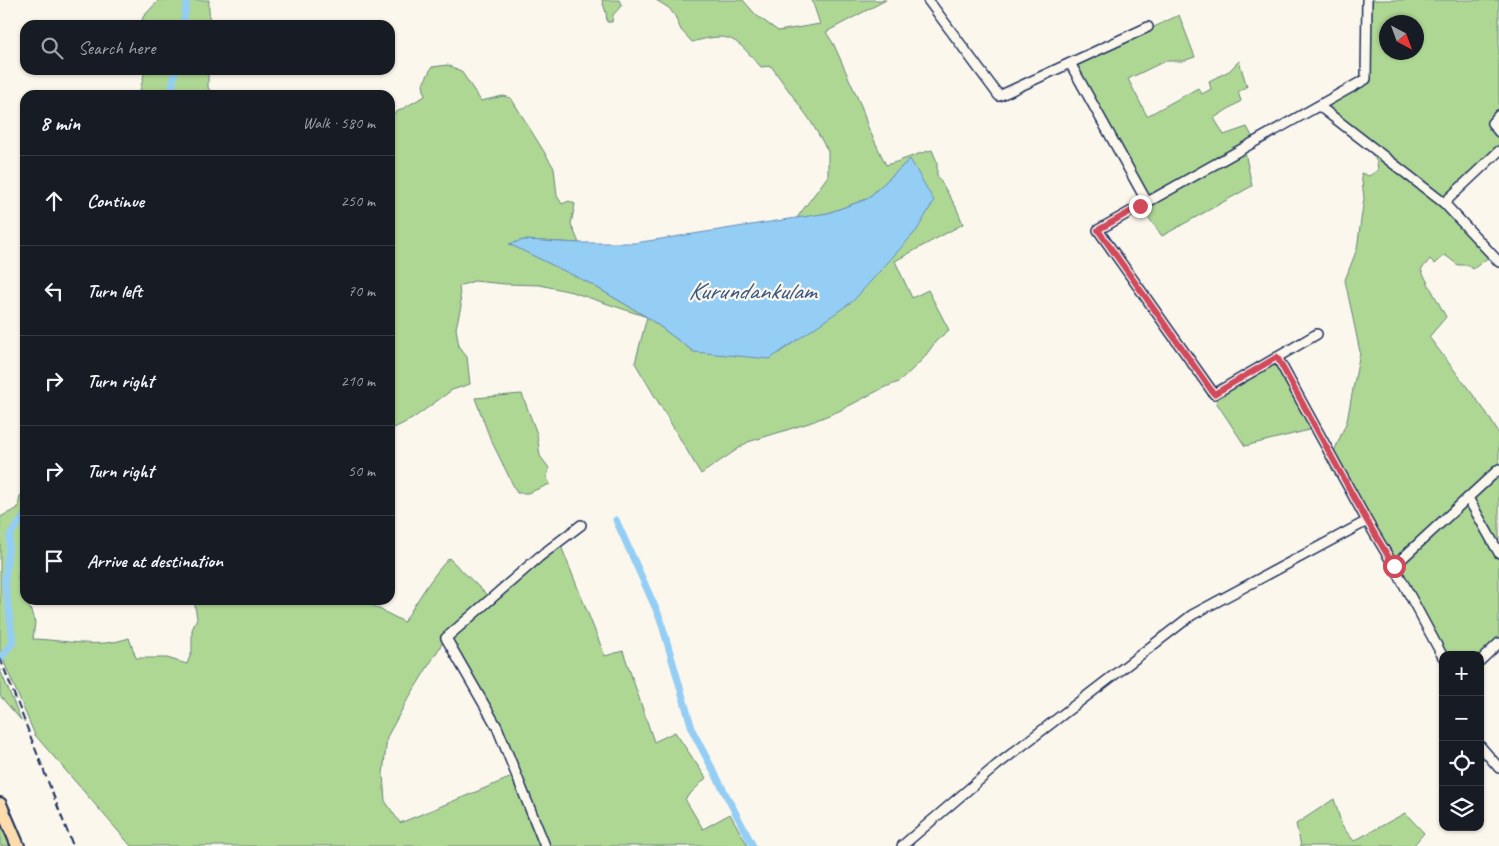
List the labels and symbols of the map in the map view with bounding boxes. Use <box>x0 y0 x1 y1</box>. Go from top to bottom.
north arrow <box>1379 15 1424 60</box>
route end <box>1129 195 1152 218</box>
water label: Kurundankulam <box>688 275 819 307</box>
route start <box>1383 555 1406 578</box>

